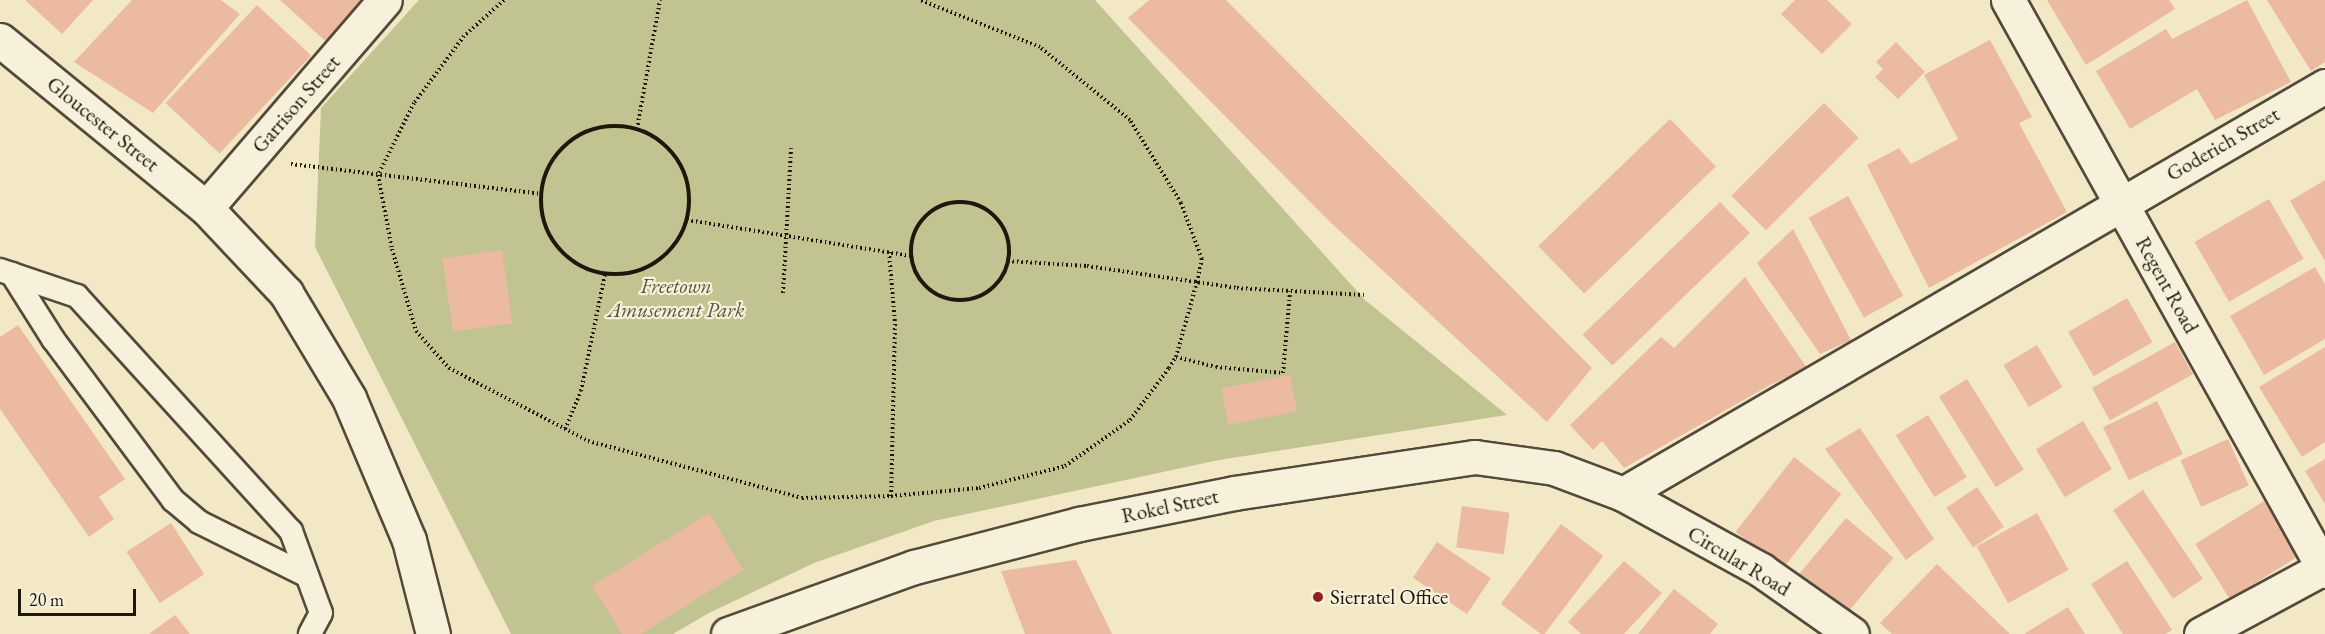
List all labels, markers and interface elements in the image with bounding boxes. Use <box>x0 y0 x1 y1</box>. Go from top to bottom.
street label: Garrison Street <box>247 50 345 158</box>
street label: Gloucester Street <box>42 71 164 177</box>
street label: Goderich Street <box>2162 101 2284 187</box>
street label: Regent Road <box>2130 232 2204 338</box>
park label: Freetown Amusement Park <box>607 273 745 323</box>
street label: Rokel Street <box>1119 483 1221 529</box>
street label: Circular Road <box>1683 521 1795 601</box>
scale bar <box>21 577 140 615</box>
place label: Sierratel Office <box>1330 584 1448 610</box>
text: 20 m <box>29 588 64 611</box>
marker: Sierratel Office <box>1311 590 1325 604</box>

